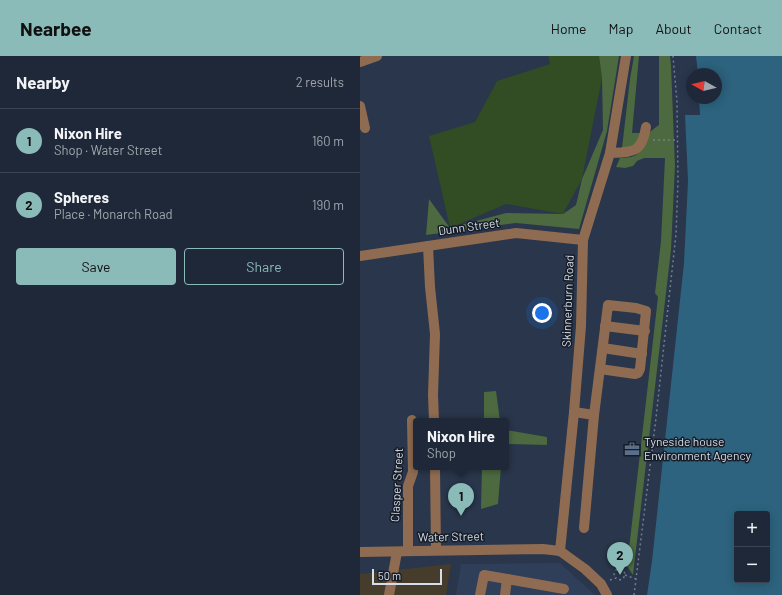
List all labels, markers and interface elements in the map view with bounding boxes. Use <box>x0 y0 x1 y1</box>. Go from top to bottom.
text: Nearbee <box>20 17 92 40</box>
text: Home <box>551 20 587 37</box>
text: Map <box>609 20 633 37</box>
text: About <box>655 20 692 37</box>
text: Contact <box>714 20 762 37</box>
north arrow <box>686 68 722 104</box>
text: Nearby <box>16 72 70 92</box>
text: 2 results <box>296 74 344 90</box>
text: Nixon Hire <box>54 124 122 142</box>
text: 1 <box>27 133 31 149</box>
text: 160 m <box>312 133 344 149</box>
text: Shop · Water Street <box>54 142 162 158</box>
text: Spheres <box>54 188 109 206</box>
text: 2 <box>25 197 33 213</box>
text: 190 m <box>312 197 344 213</box>
text: Place · Monarch Road <box>54 206 173 222</box>
street label: Dunn Street <box>437 215 500 237</box>
button: Save <box>16 248 176 285</box>
button: Share <box>184 248 344 285</box>
street label: Skinnerburn Road <box>558 255 576 347</box>
your location <box>532 303 552 323</box>
popup <box>413 418 509 470</box>
text: Nixon Hire <box>427 427 495 445</box>
place label: Tyneside house Environment Agency <box>644 434 752 462</box>
office icon: Tyneside house Environment Agency <box>623 440 641 458</box>
text: Shop <box>427 445 456 461</box>
street label: Clasper Street <box>387 447 405 522</box>
pin: 1 <box>448 483 474 516</box>
map controls <box>734 511 770 583</box>
button: + <box>734 511 770 547</box>
street label: Water Street <box>418 528 484 544</box>
pin: 2 <box>607 542 633 575</box>
button: − <box>734 547 770 583</box>
scale bar <box>372 567 442 586</box>
text: 50 m <box>378 569 401 582</box>

